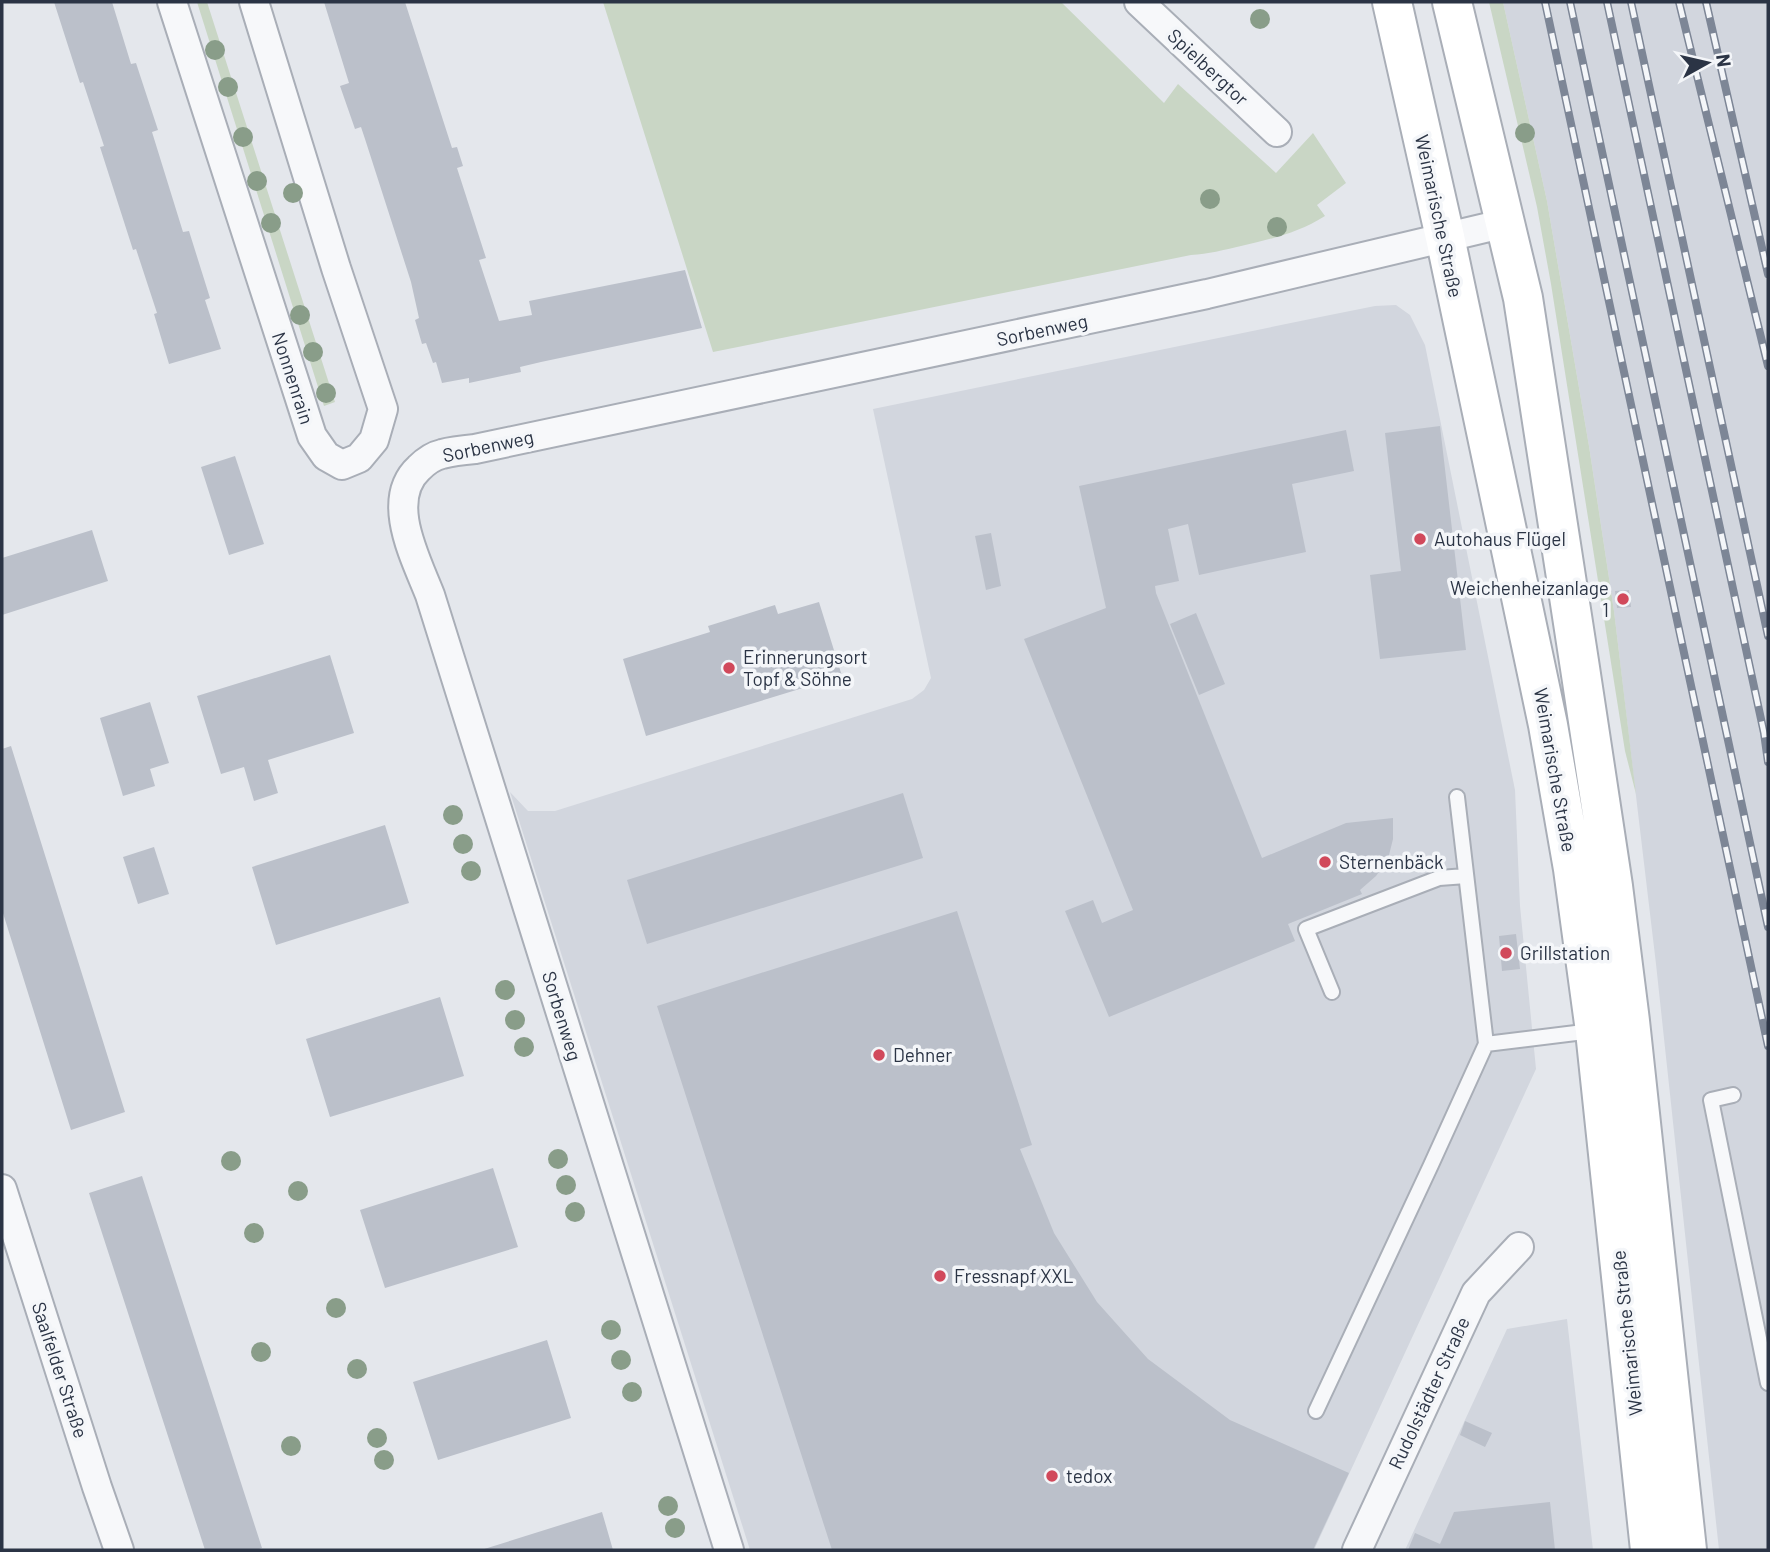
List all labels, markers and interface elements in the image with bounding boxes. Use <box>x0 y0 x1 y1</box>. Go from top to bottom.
street label: Spielbergtor <box>1163 23 1254 110</box>
north arrow <box>1672 28 1742 98</box>
text: N <box>1712 53 1737 68</box>
street label: Weimarische Straße <box>1411 132 1468 300</box>
street label: Sorbenweg <box>994 309 1090 350</box>
street label: Nonnenrain <box>268 329 319 427</box>
street label: Sorbenweg <box>440 425 536 466</box>
place label: Autohaus Flügel <box>1434 527 1566 550</box>
marker: Autohaus Flügel <box>1412 531 1428 547</box>
place label: Weichenheizanlage 1 <box>1450 576 1609 621</box>
marker: Weichenheizanlage 1 <box>1615 591 1631 607</box>
place label: Erinnerungsort Topf & Söhne <box>743 645 868 690</box>
marker: Erinnerungsort Topf & Söhne <box>721 660 737 676</box>
street label: Weimarische Straße <box>1530 686 1581 854</box>
place label: Sternenbäck <box>1339 850 1444 873</box>
marker: Sternenbäck <box>1317 854 1333 870</box>
place label: Grillstation <box>1520 941 1610 964</box>
marker: Grillstation <box>1498 945 1514 961</box>
street label: Sorbenweg <box>538 968 587 1063</box>
place label: Dehner <box>893 1043 952 1066</box>
marker: Dehner <box>871 1047 887 1063</box>
street label: Weimarische Straße <box>1606 1249 1647 1417</box>
place label: Fressnapf XXL <box>954 1264 1074 1287</box>
marker: Fressnapf XXL <box>932 1268 948 1284</box>
street label: Saalfelder Straße <box>28 1299 93 1441</box>
street label: Rudolstädter Straße <box>1383 1313 1474 1473</box>
place label: tedox <box>1066 1464 1112 1487</box>
marker: tedox <box>1044 1468 1060 1484</box>

